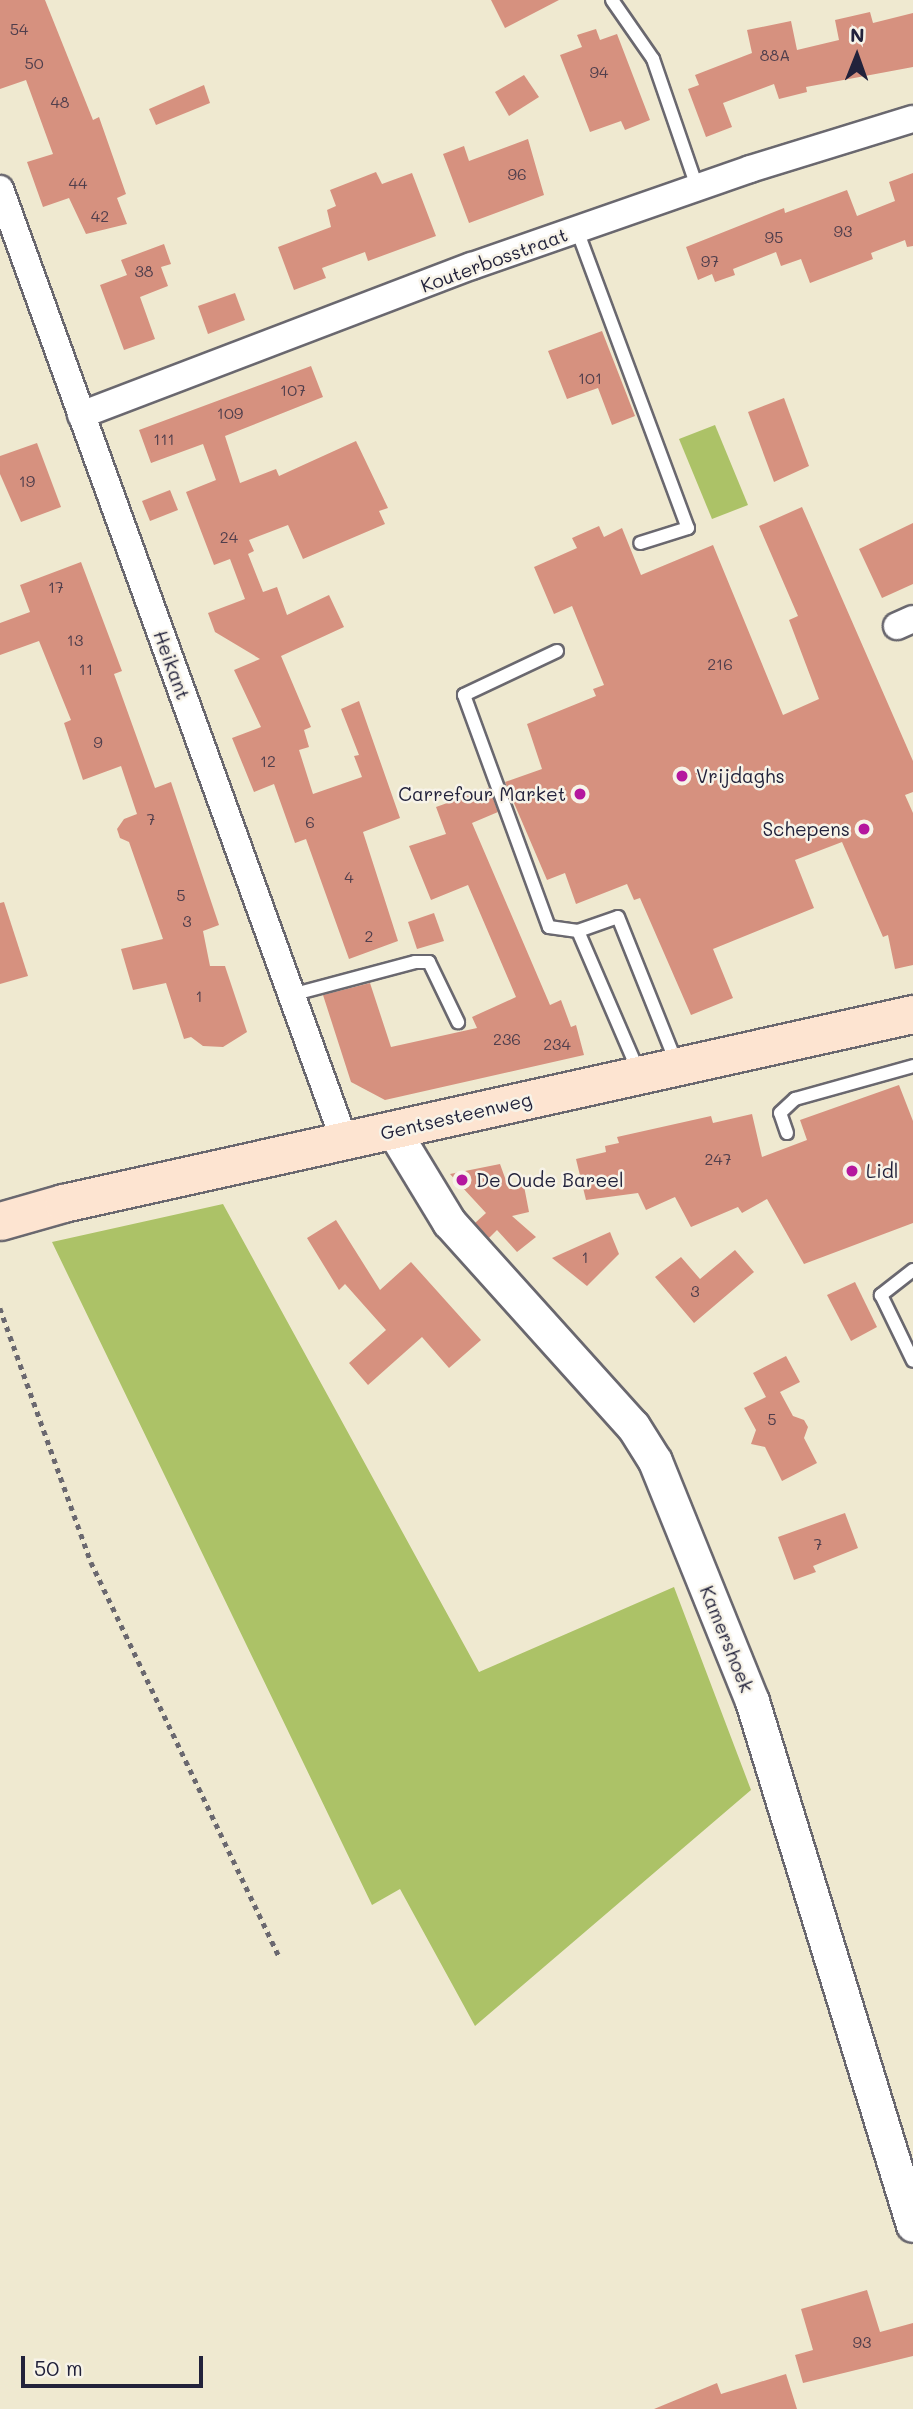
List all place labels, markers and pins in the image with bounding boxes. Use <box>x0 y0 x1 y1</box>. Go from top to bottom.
place label: Vrijdaghs <box>696 765 785 787</box>
marker: Vrijdaghs <box>674 768 690 784</box>
place label: Carrefour Market <box>398 783 566 805</box>
marker: Carrefour Market <box>572 786 588 802</box>
place label: Schepens <box>762 818 850 840</box>
marker: Schepens <box>856 821 872 837</box>
place label: Lidl <box>866 1160 899 1182</box>
marker: Lidl <box>844 1163 860 1179</box>
place label: De Oude Bareel <box>476 1169 624 1191</box>
marker: De Oude Bareel <box>454 1172 470 1188</box>

